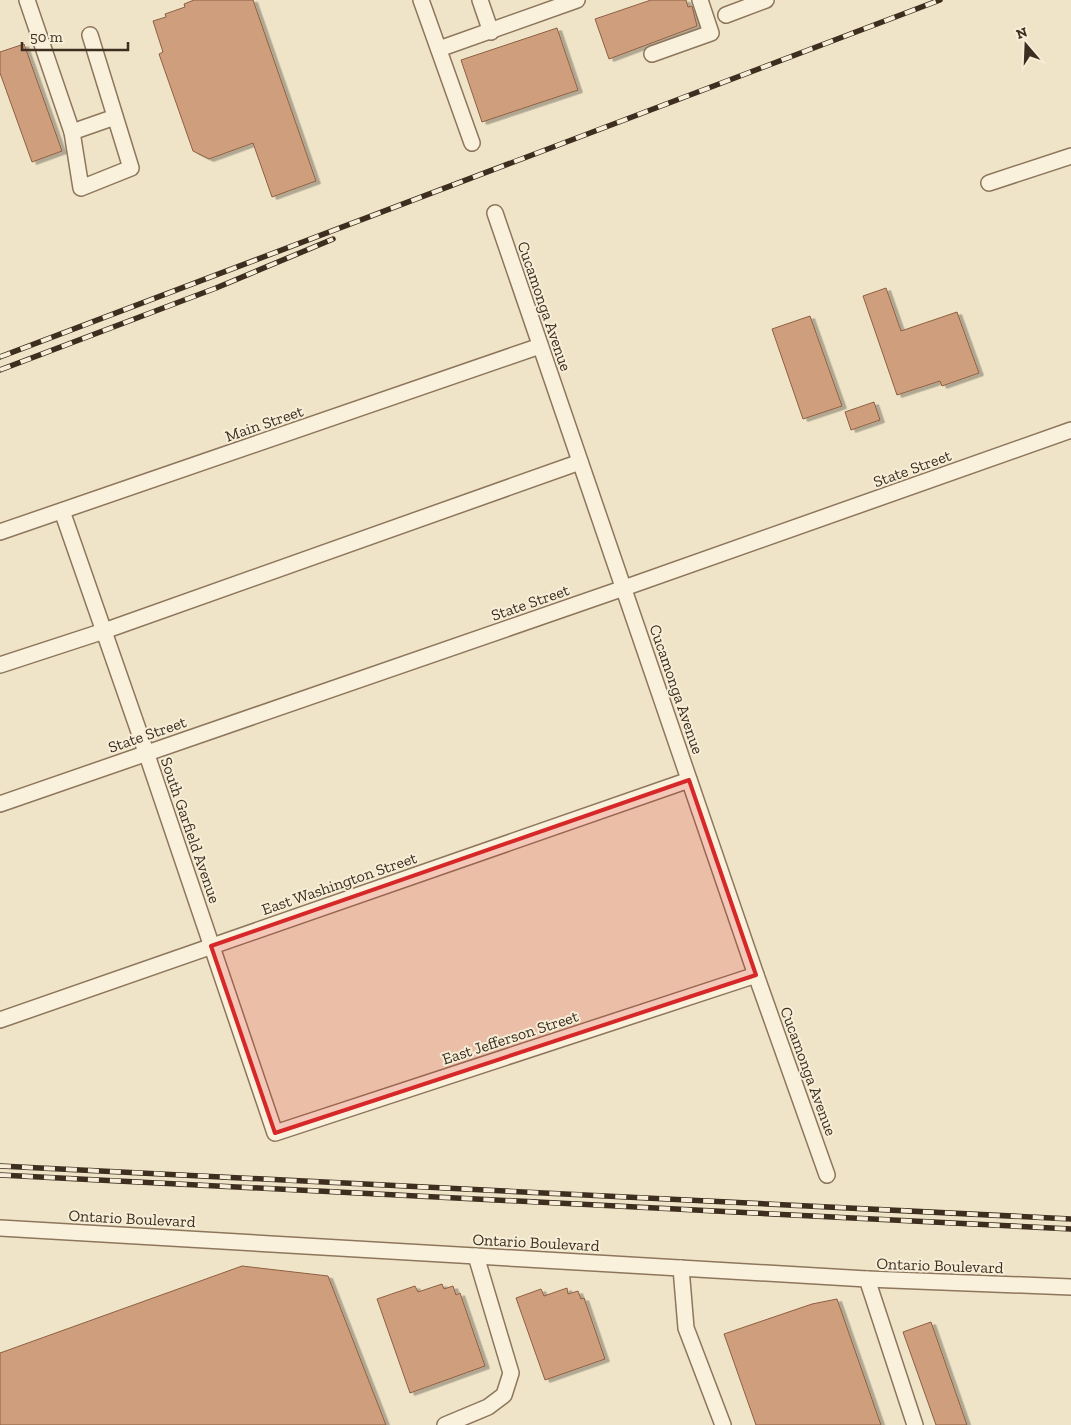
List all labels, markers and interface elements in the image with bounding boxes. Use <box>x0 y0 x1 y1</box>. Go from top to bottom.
scale bar <box>22 20 129 52</box>
north arrow <box>1001 20 1051 70</box>
text: N <box>1014 23 1030 43</box>
text: 50 m <box>30 28 63 46</box>
street label: Cucamonga Avenue <box>513 239 576 374</box>
street label: Main Street <box>223 401 306 446</box>
street label: State Street <box>871 446 954 491</box>
street label: State Street <box>489 580 572 625</box>
street label: Cucamonga Avenue <box>645 622 708 757</box>
street label: State Street <box>106 712 189 757</box>
street label: South Garfield Avenue <box>157 755 224 906</box>
street label: East Washington Street <box>259 848 419 919</box>
street label: Cucamonga Avenue <box>776 1004 841 1138</box>
street label: East Jefferson Street <box>440 1006 581 1068</box>
street label: Ontario Boulevard <box>68 1206 196 1231</box>
street label: Ontario Boulevard <box>472 1230 600 1255</box>
street label: Ontario Boulevard <box>876 1254 1004 1277</box>

